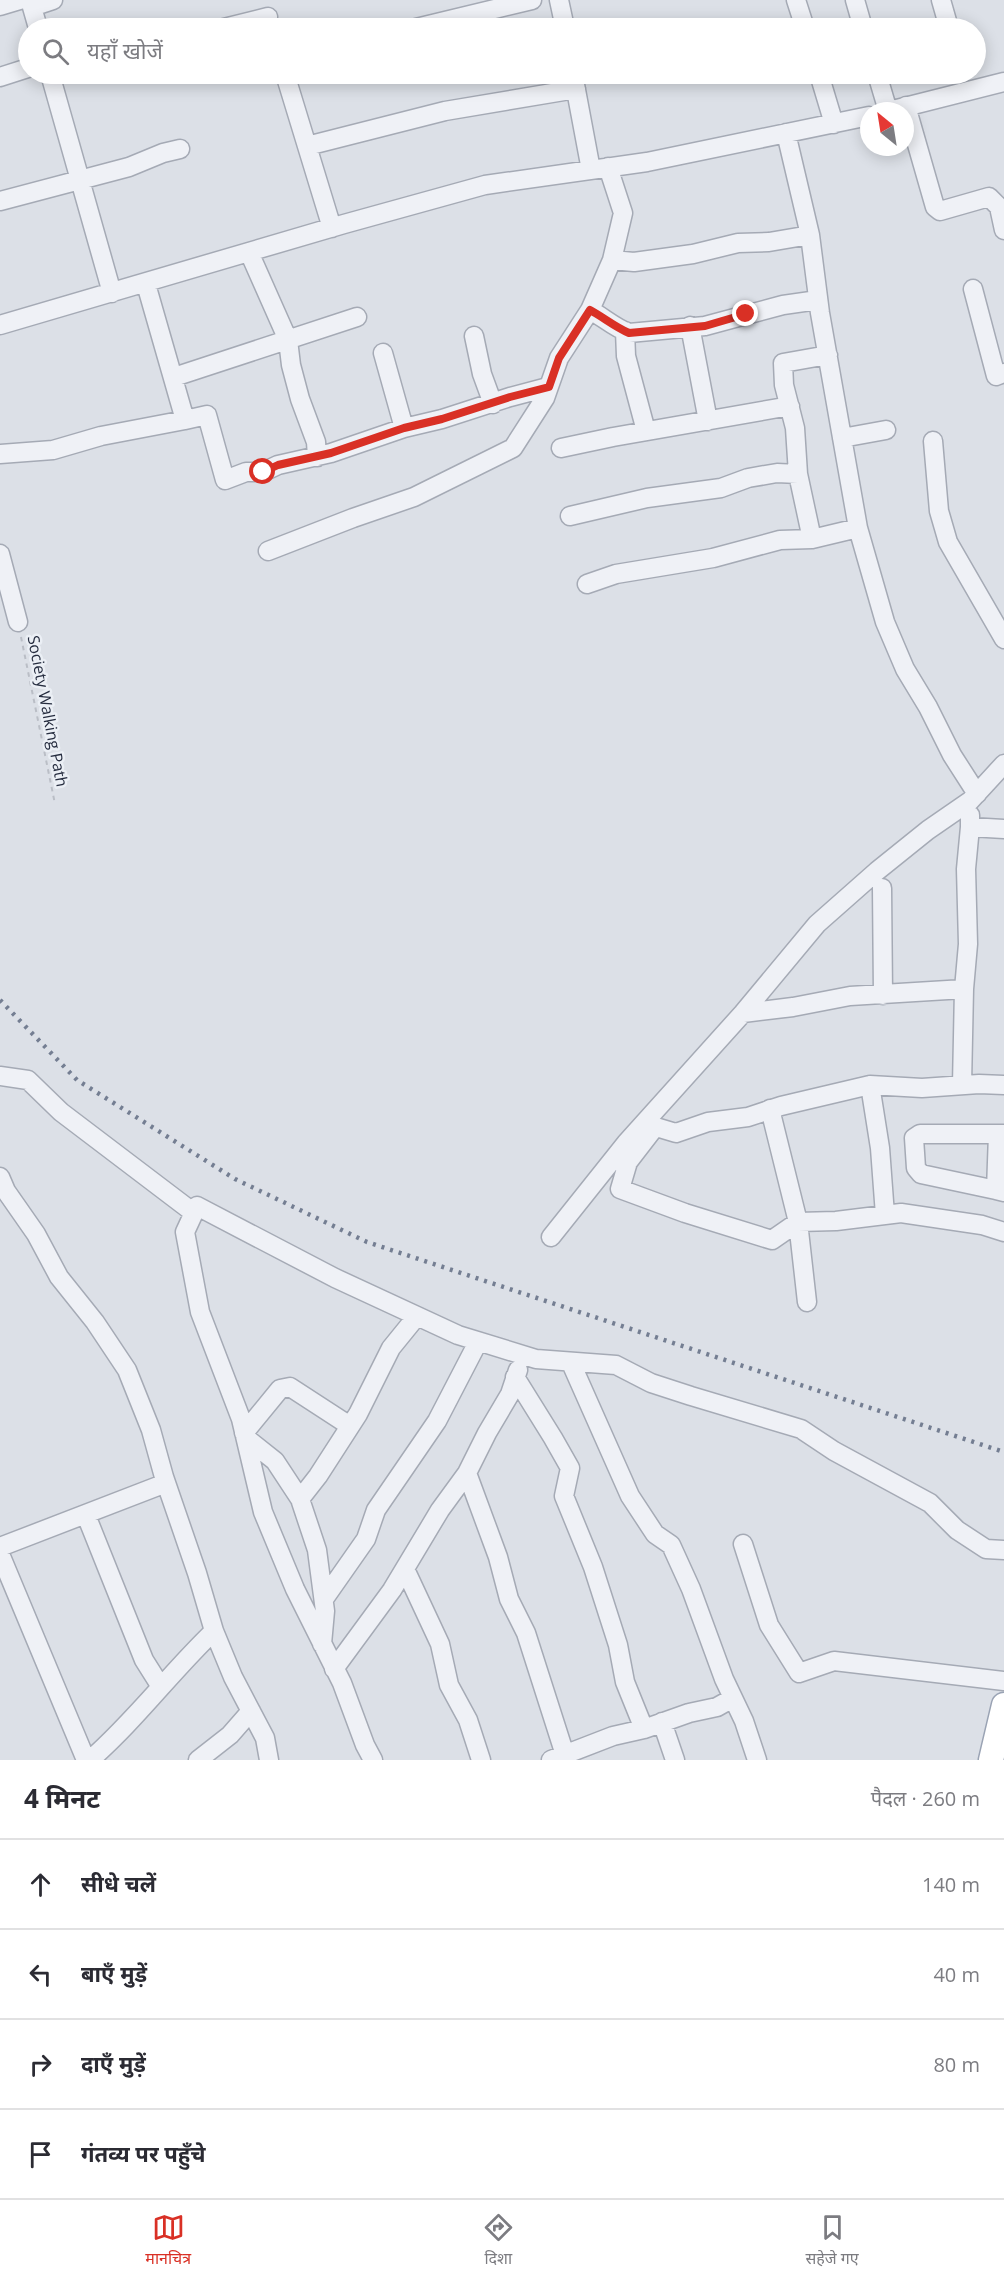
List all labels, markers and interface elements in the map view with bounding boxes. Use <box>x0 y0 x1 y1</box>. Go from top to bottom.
search box <box>18 18 986 84</box>
icon: search <box>39 35 72 68</box>
text: यहाँ खोजें <box>87 35 163 65</box>
north arrow <box>860 102 914 156</box>
route end <box>732 300 758 326</box>
route start <box>249 458 275 484</box>
street label: Society Walking Path <box>23 633 73 789</box>
text: 4 मिनट <box>24 1780 100 1816</box>
text: पैदल · 260 m <box>871 1785 980 1812</box>
icon: ahead <box>24 1868 57 1901</box>
text: सीधे चलें <box>81 1868 156 1898</box>
text: 140 m <box>922 1871 980 1898</box>
icon: left <box>24 1958 57 1991</box>
text: बाएँ मुड़ें <box>81 1958 147 1988</box>
text: 40 m <box>933 1961 980 1988</box>
icon: right <box>24 2048 57 2081</box>
text: दाएँ मुड़ें <box>81 2048 146 2078</box>
text: 80 m <box>933 2051 980 2078</box>
icon: arrive <box>24 2138 57 2171</box>
text: गंतव्य पर पहुँचे <box>81 2138 206 2168</box>
tab: मानचित्र <box>145 2211 191 2271</box>
tab: दिशा <box>482 2211 515 2271</box>
tab: सहेजे गए <box>805 2211 859 2271</box>

